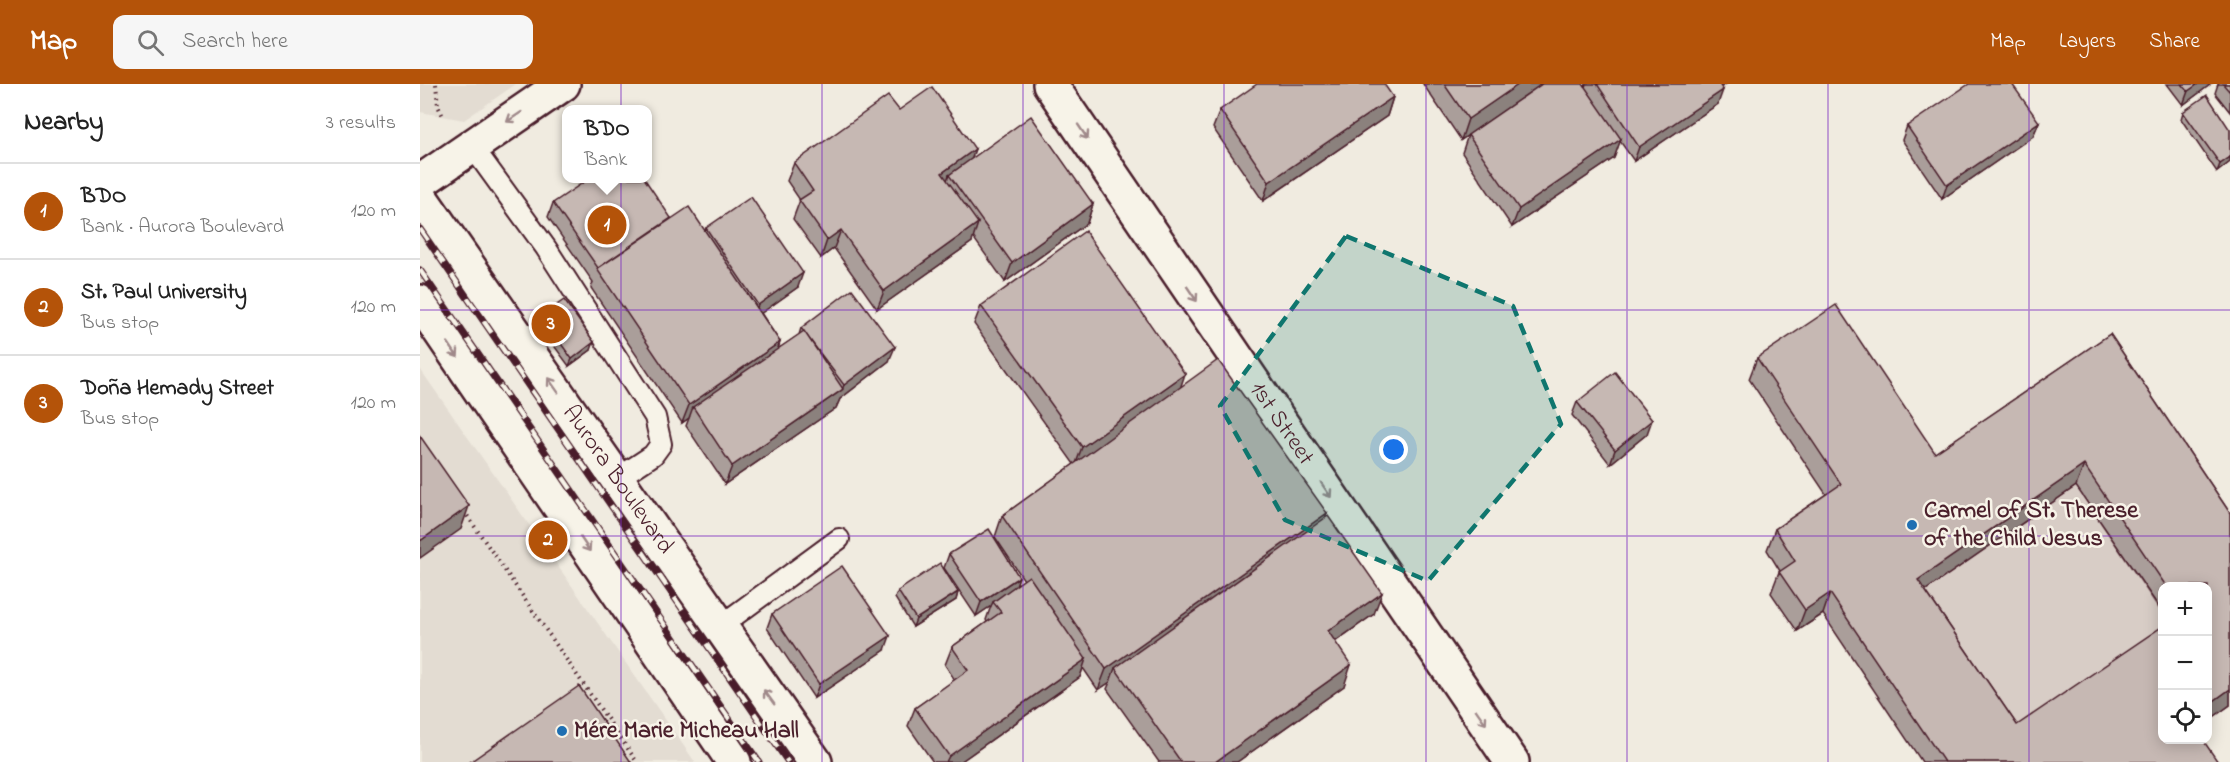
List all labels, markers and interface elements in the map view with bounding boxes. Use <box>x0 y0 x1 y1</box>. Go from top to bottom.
search box <box>113 15 533 69</box>
text: Map <box>30 22 77 63</box>
icon: search <box>134 26 167 59</box>
text: Search here <box>182 26 288 58</box>
text: Map <box>1990 27 2026 57</box>
text: Layers <box>2059 27 2116 57</box>
text: Share <box>2149 27 2200 57</box>
text: Nearby <box>24 104 103 142</box>
popup <box>562 105 652 183</box>
text: 3 results <box>326 109 396 138</box>
one-way arrow <box>507 111 523 123</box>
text: BDO <box>584 114 630 146</box>
one-way arrow <box>1077 124 1089 140</box>
text: Bank <box>584 146 627 175</box>
text: BDO <box>81 181 126 213</box>
text: 1 <box>40 197 47 226</box>
text: 120 m <box>351 197 396 226</box>
pin: 1 <box>588 202 627 248</box>
text: Bank · Aurora Boulevard <box>81 213 284 242</box>
text: St. Paul University <box>81 277 247 309</box>
one-way arrow <box>1186 285 1198 301</box>
text: 2 <box>39 293 48 322</box>
text: 120 m <box>351 293 396 322</box>
pin: 3 <box>532 302 570 346</box>
text: Bus stop <box>81 309 159 338</box>
one-way arrow <box>447 342 459 358</box>
text: Doña Hemady Street <box>81 373 274 405</box>
street label: 1st Street <box>1240 375 1323 473</box>
one-way arrow <box>546 377 559 393</box>
text: 3 <box>39 389 48 418</box>
text: 120 m <box>351 389 396 418</box>
street label: Aurora Boulevard <box>553 398 682 562</box>
text: Bus stop <box>81 405 159 434</box>
your location <box>1379 435 1408 464</box>
one-way arrow <box>1319 481 1332 498</box>
place label: Carmel of St. Therese of the Child Jesus <box>1924 494 2139 557</box>
pin: 2 <box>528 518 568 562</box>
marker: Carmel of St. Therese of the Child Jesus <box>1905 518 1919 532</box>
one-way arrow <box>579 535 591 551</box>
map controls <box>2158 582 2212 744</box>
button: + <box>2158 582 2212 636</box>
button: − <box>2158 636 2212 690</box>
one-way arrow <box>763 690 775 706</box>
button: locate <box>2158 690 2212 744</box>
one-way arrow <box>1475 708 1487 724</box>
place label: Mére Marie Micheau Hall <box>574 714 799 749</box>
marker: Mére Marie Micheau Hall <box>555 724 569 738</box>

